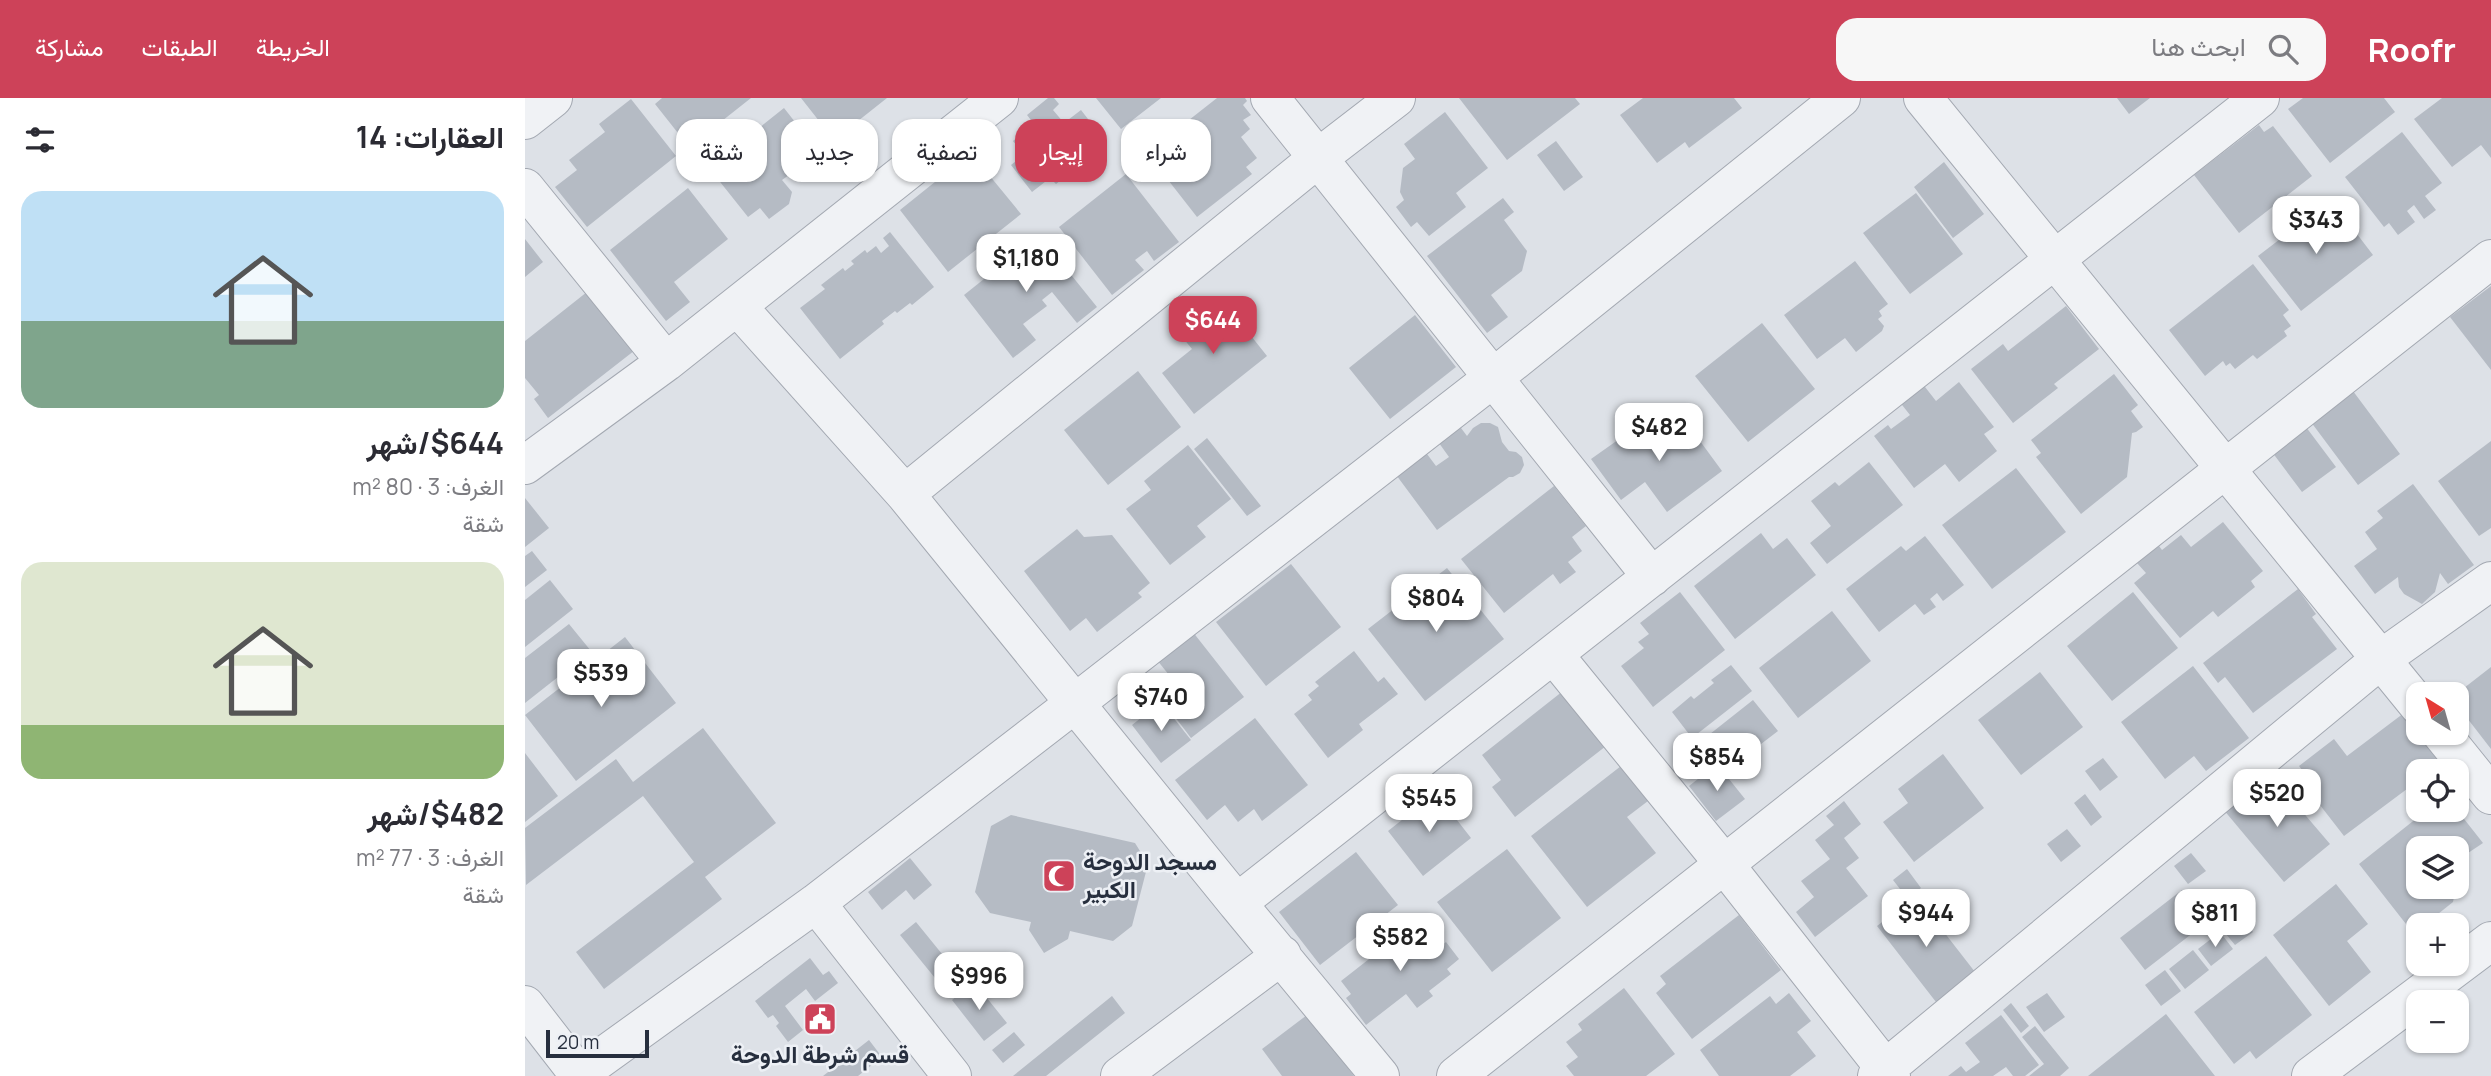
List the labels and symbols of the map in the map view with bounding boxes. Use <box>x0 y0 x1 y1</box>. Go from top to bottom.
pin: $343 <box>2275 197 2357 256</box>
pin: $1,180 <box>969 234 1083 294</box>
pin: $644 <box>1172 296 1254 356</box>
pin: $482 <box>1618 404 1700 463</box>
pin: $804 <box>1395 574 1477 634</box>
pin: $539 <box>560 650 642 709</box>
pin: $740 <box>1120 674 1202 733</box>
north arrow <box>2406 682 2469 746</box>
pin: $854 <box>1676 734 1758 793</box>
pin: $520 <box>2236 770 2318 829</box>
pin: $545 <box>1388 774 1470 834</box>
place label: مسجد الدوحة الكبير <box>1082 844 1217 905</box>
mosque icon: مسجد الدوحة الكبير <box>1040 857 1078 895</box>
pin: $944 <box>1885 890 1967 949</box>
pin: $811 <box>2174 890 2256 949</box>
pin: $582 <box>1359 914 1441 973</box>
pin: $996 <box>938 953 1020 1012</box>
public building icon: قسم شرطة الدوحة <box>801 1000 839 1038</box>
scale bar <box>546 1027 649 1059</box>
place label: قسم شرطة الدوحة <box>731 1037 909 1071</box>

